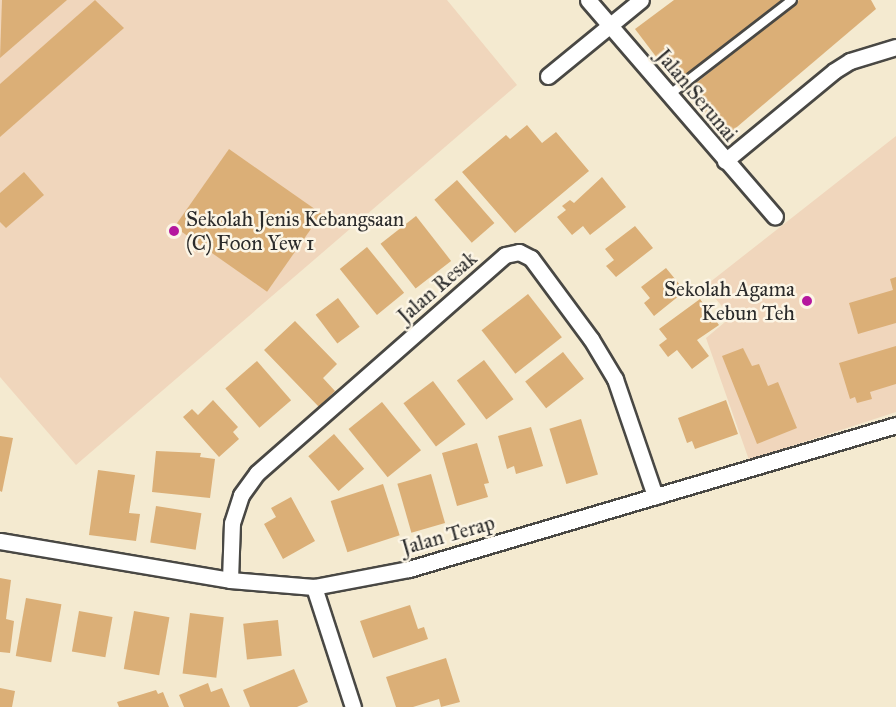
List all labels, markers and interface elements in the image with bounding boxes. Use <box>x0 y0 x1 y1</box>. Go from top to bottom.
street label: Jalan Serunai <box>651 44 743 146</box>
place label: Sekolah Jenis Kebangsaan (C) Foon Yew 1 <box>186 206 404 256</box>
marker: Sekolah Jenis Kebangsaan (C) Foon Yew 1 <box>167 224 181 238</box>
street label: Jalan Resak <box>392 246 482 328</box>
place label: Sekolah Agama Kebun Teh <box>664 276 795 326</box>
marker: Sekolah Agama Kebun Teh <box>800 294 814 308</box>
street label: Jalan Terap <box>398 510 498 560</box>

